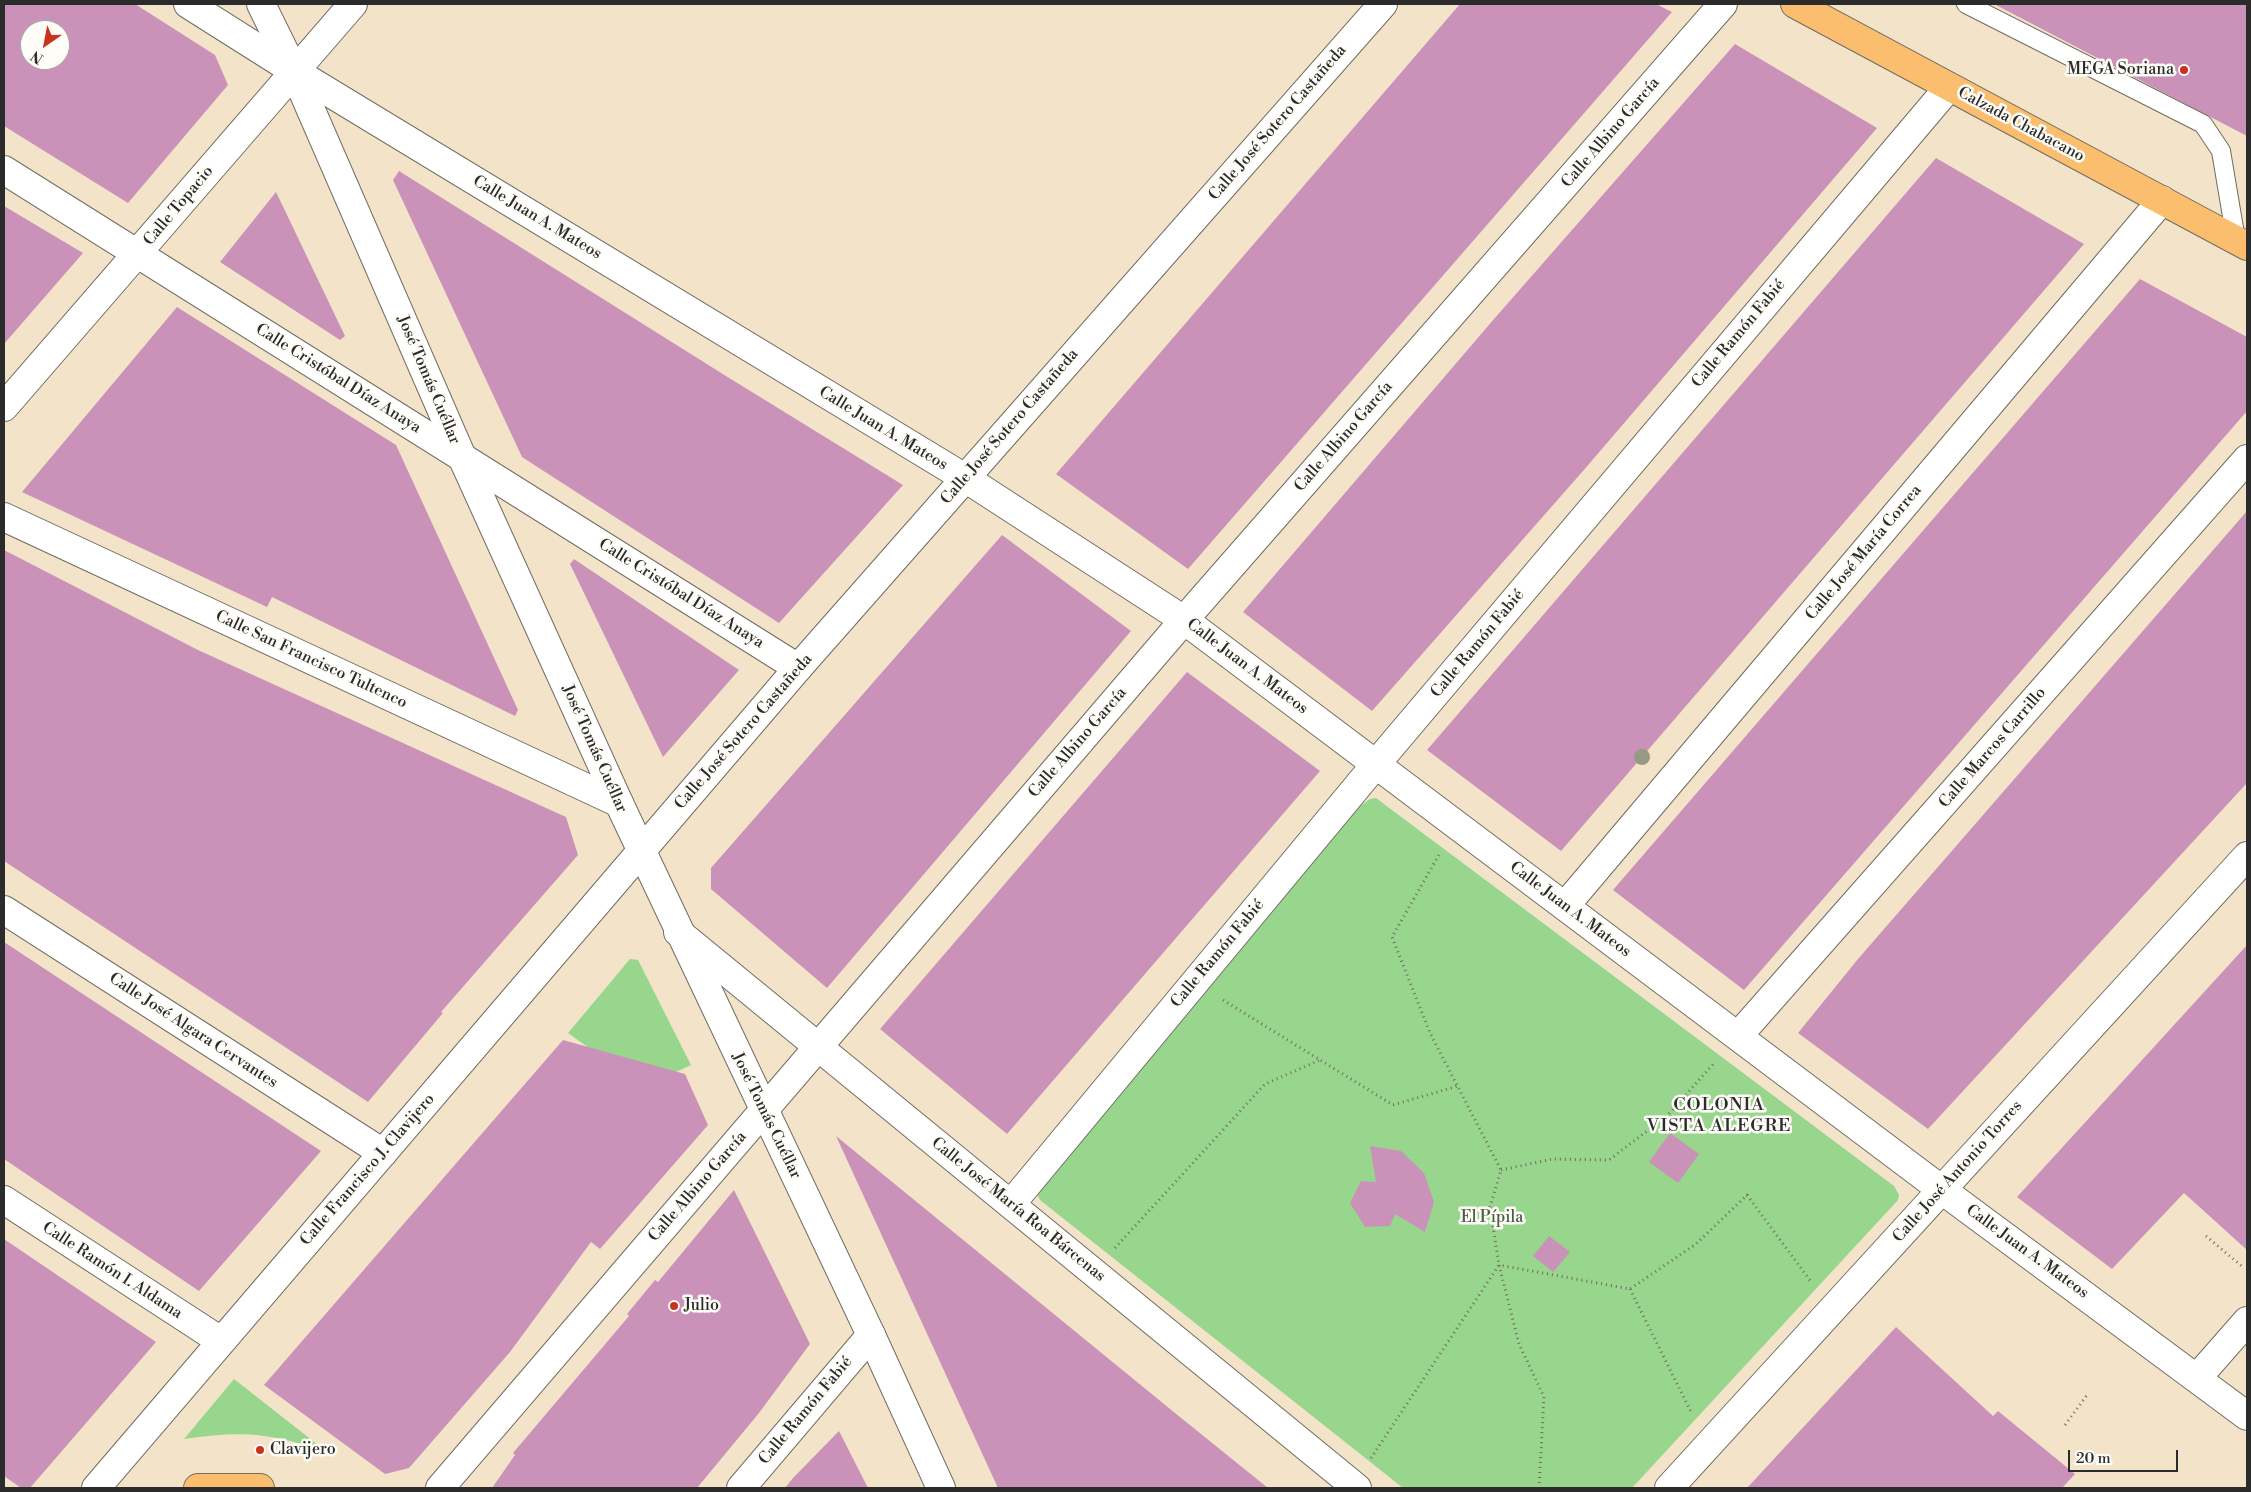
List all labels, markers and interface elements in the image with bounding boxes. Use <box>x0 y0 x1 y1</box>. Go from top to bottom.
north arrow <box>20 20 70 70</box>
street label: Calle José Sotero Castañeda <box>1205 41 1351 205</box>
text: N <box>28 46 47 67</box>
place label: MEGA Soriana <box>2067 60 2174 80</box>
marker: MEGA Soriana <box>2178 64 2190 76</box>
street label: Calle Albino García <box>1558 74 1664 192</box>
street label: Calzada Chabacano <box>1954 84 2088 166</box>
street label: Calle Topacio <box>140 162 218 250</box>
street label: Calle Juan A. Mateos <box>469 172 605 264</box>
street label: Calle Ramón Fabié <box>1688 276 1790 392</box>
street label: José Tomás Cuéllar <box>392 313 464 447</box>
street label: Calle Cristóbal Díaz Anaya <box>252 320 424 438</box>
street label: Calle José Sotero Castañeda <box>937 345 1083 509</box>
street label: Calle Albino García <box>1291 378 1397 496</box>
street label: Calle Juan A. Mateos <box>815 383 951 475</box>
street label: Calle José María Correa <box>1802 482 1926 624</box>
street label: Calle Cristóbal Díaz Anaya <box>595 535 767 653</box>
street label: Calle Ramón Fabié <box>1427 586 1529 702</box>
street label: Calle San Francisco Tultenco <box>212 607 410 713</box>
street label: Calle Juan A. Mateos <box>1183 615 1311 719</box>
street label: Calle José Sotero Castañeda <box>671 650 817 814</box>
street label: José Tomás Cuéllar <box>557 682 631 816</box>
street label: Calle Albino García <box>1025 684 1131 802</box>
street label: Calle Marcos Carrillo <box>1935 684 2051 812</box>
street label: Calle Juan A. Mateos <box>1506 858 1634 962</box>
street label: Calle Ramón Fabié <box>1167 896 1269 1012</box>
street label: Calle José Algara Cervantes <box>105 969 281 1093</box>
street label: José Tomás Cuéllar <box>727 1050 805 1182</box>
street label: Calle Francisco J. Clavijero <box>297 1090 439 1250</box>
district label: COLONIA VISTA ALEGRE <box>1645 1095 1793 1138</box>
street label: Calle José Antonio Torres <box>1889 1097 2027 1247</box>
street label: Calle Albino García <box>645 1128 751 1246</box>
street label: Calle José María Roa Bárcenas <box>927 1134 1109 1286</box>
street label: Calle Juan A. Mateos <box>1962 1201 2092 1303</box>
park label: El Pípila <box>1461 1208 1523 1228</box>
street label: Calle Ramón I. Aldama <box>38 1218 186 1324</box>
place label: Julio <box>684 1296 719 1316</box>
marker: Julio <box>668 1300 680 1312</box>
street label: Calle Ramón Fabié <box>755 1353 857 1469</box>
place label: Clavijero <box>270 1440 336 1460</box>
scale bar <box>2071 1440 2181 1472</box>
marker: Clavijero <box>254 1444 266 1456</box>
text: 20 m <box>2076 1449 2111 1468</box>

